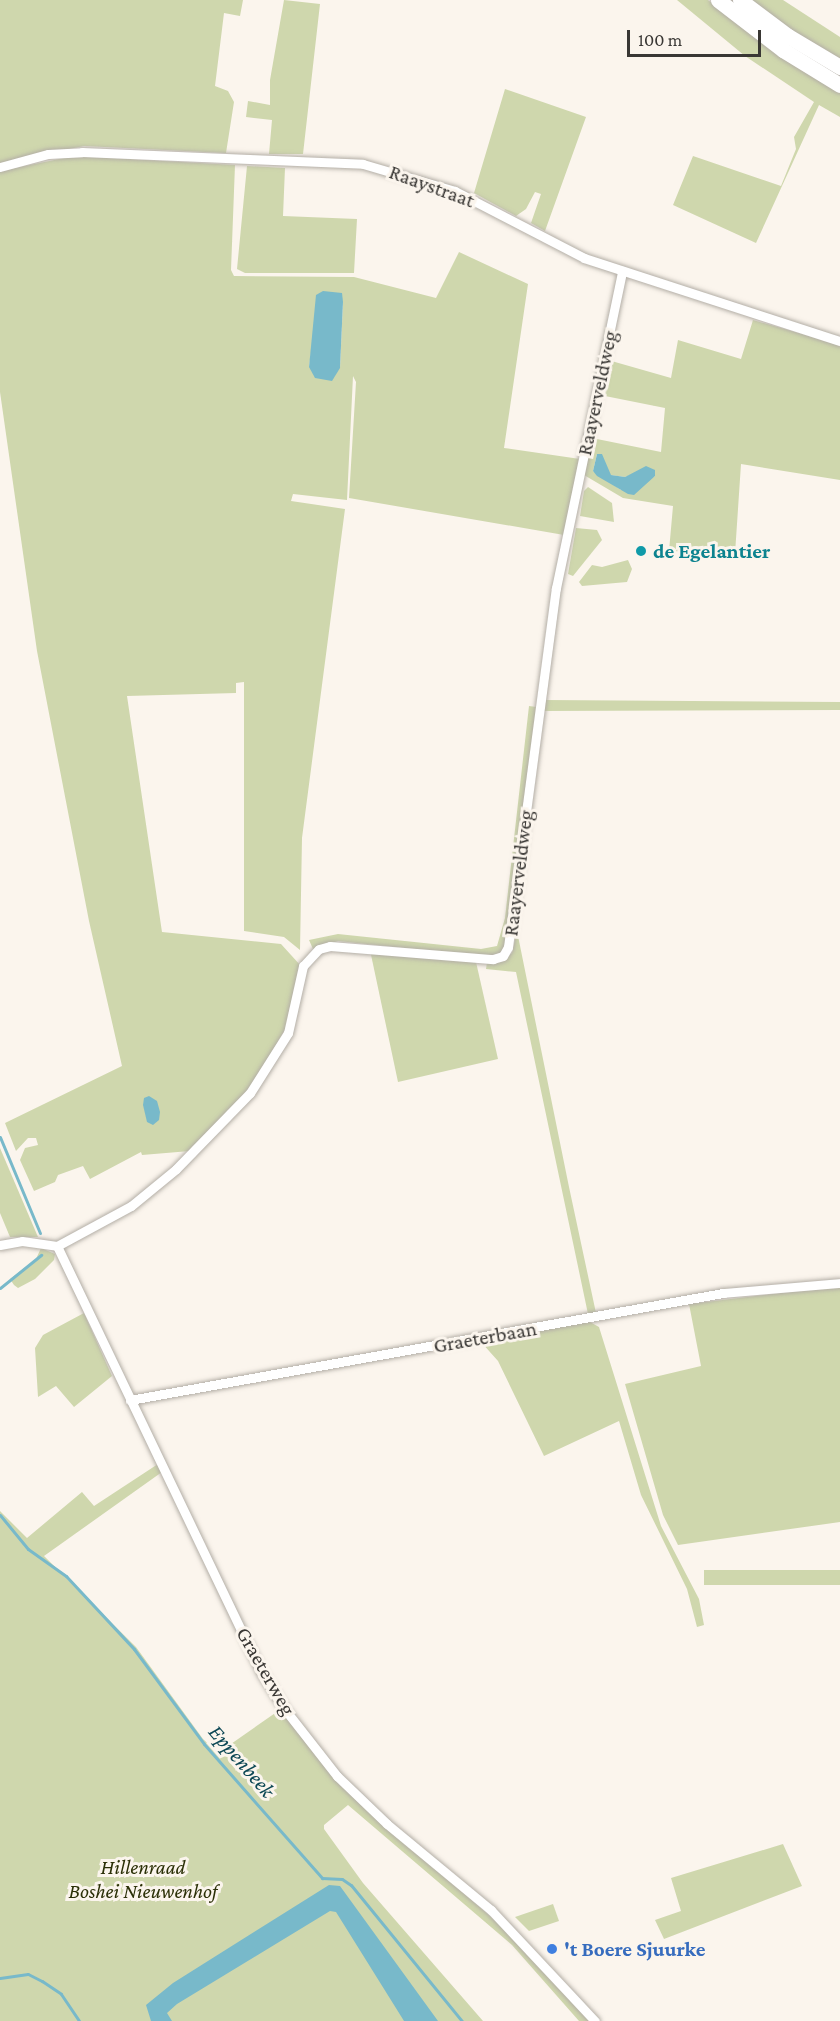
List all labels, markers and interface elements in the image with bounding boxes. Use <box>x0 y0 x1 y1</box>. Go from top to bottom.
scale bar <box>630 18 764 56</box>
text: 100 m <box>638 30 682 50</box>
street label: Raaystraat <box>386 159 478 213</box>
street label: Raayerveldweg <box>571 328 623 458</box>
place label: de Egelantier <box>653 538 770 564</box>
marker: de Egelantier <box>634 544 648 558</box>
street label: Raayerveldweg <box>498 808 538 938</box>
street label: Graeterbaan <box>432 1316 538 1358</box>
street label: Graeterweg <box>231 1622 301 1720</box>
water label: Eppenbeek <box>203 1719 281 1803</box>
park label: Hillenraad Boshei Nieuwenhof <box>69 1854 217 1904</box>
place label: 't Boere Sjuurke <box>564 1936 705 1962</box>
marker: 't Boere Sjuurke <box>545 1942 559 1956</box>

